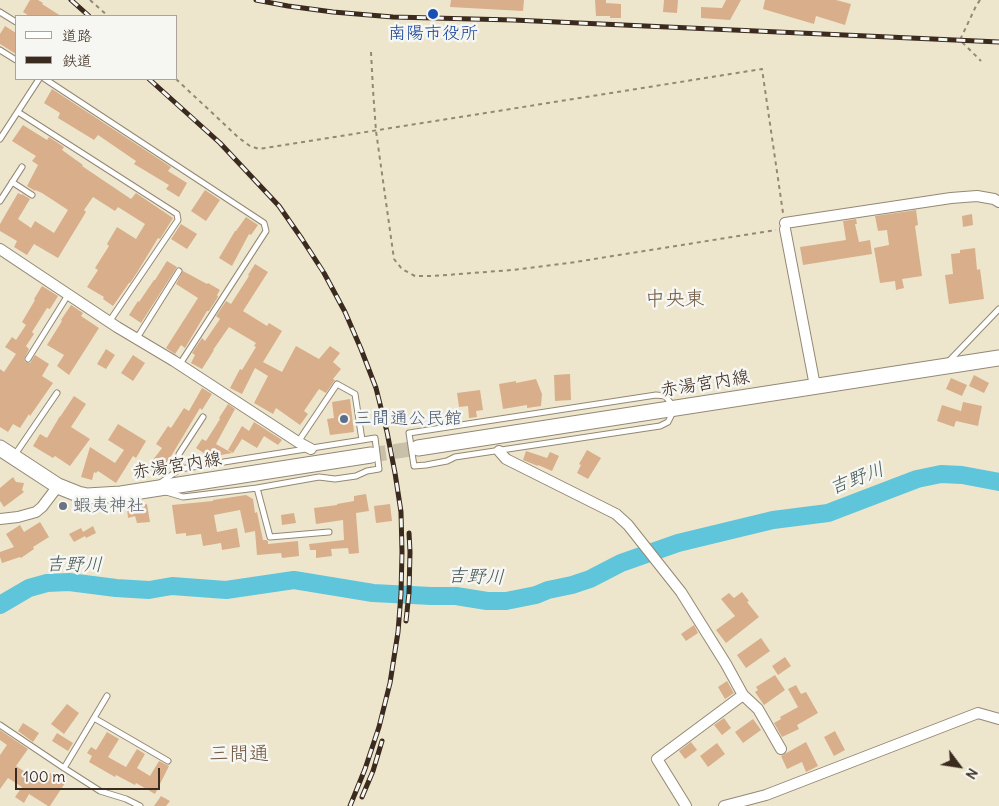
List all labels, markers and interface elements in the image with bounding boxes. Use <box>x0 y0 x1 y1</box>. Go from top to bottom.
marker: 南陽市役所 <box>426 7 440 21</box>
legend <box>15 15 178 80</box>
place label: 南陽市役所 <box>388 23 478 45</box>
text: 道路 <box>62 26 92 45</box>
text: 鉄道 <box>62 51 92 70</box>
district label: 中央東 <box>645 287 705 311</box>
street label: 赤湯宮内線 <box>659 366 751 402</box>
place label: 三間通公民館 <box>354 408 462 430</box>
marker: 三間通公民館 <box>338 413 350 425</box>
street label: 赤湯宮内線 <box>131 448 223 484</box>
water label: 吉野川 <box>826 458 888 500</box>
place label: 蝦夷神社 <box>73 495 145 517</box>
marker: 蝦夷神社 <box>57 500 69 512</box>
water label: 吉野川 <box>45 553 103 577</box>
water label: 吉野川 <box>447 565 505 589</box>
north arrow <box>934 741 984 791</box>
district label: 三間通 <box>209 742 269 766</box>
scale bar <box>18 758 162 790</box>
text: N <box>962 765 982 783</box>
text: 100 m <box>23 767 65 786</box>

